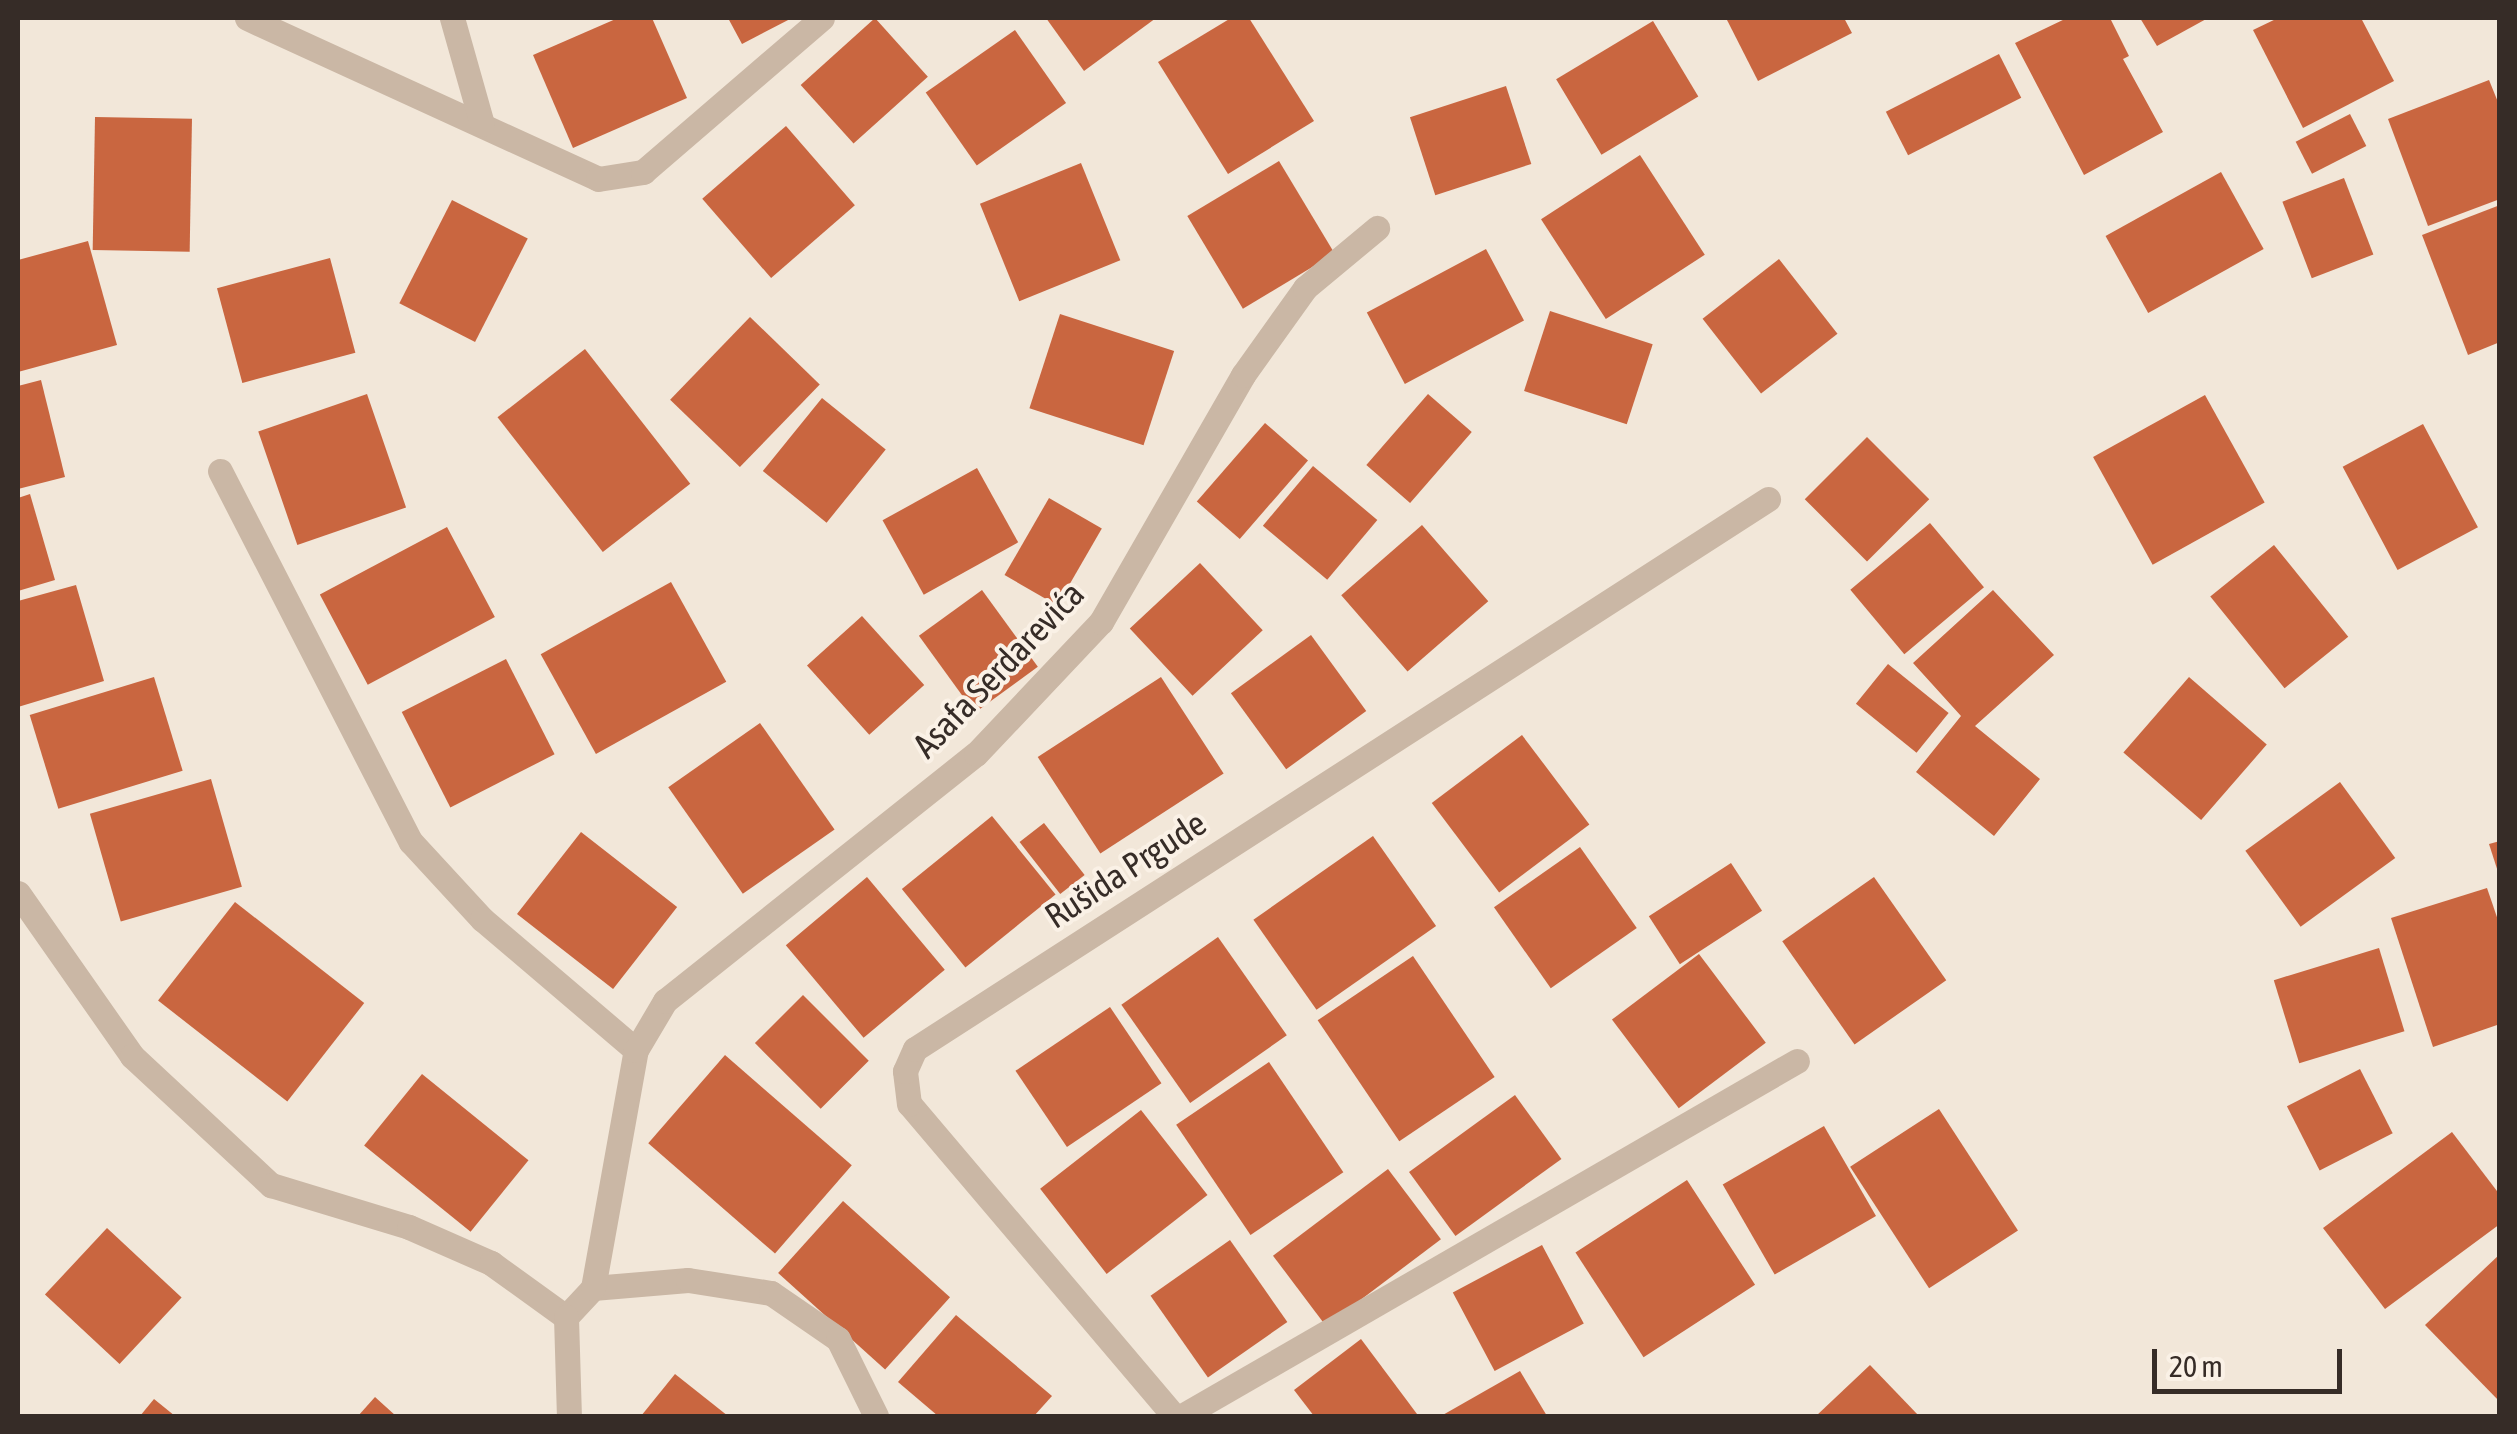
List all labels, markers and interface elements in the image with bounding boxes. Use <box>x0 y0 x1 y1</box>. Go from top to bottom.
street label: Asafa Serdarevića <box>904 572 1092 766</box>
street label: Rušida Prgude <box>1037 801 1213 937</box>
scale bar <box>2157 1329 2347 1391</box>
text: 20 m <box>2169 1349 2223 1383</box>

